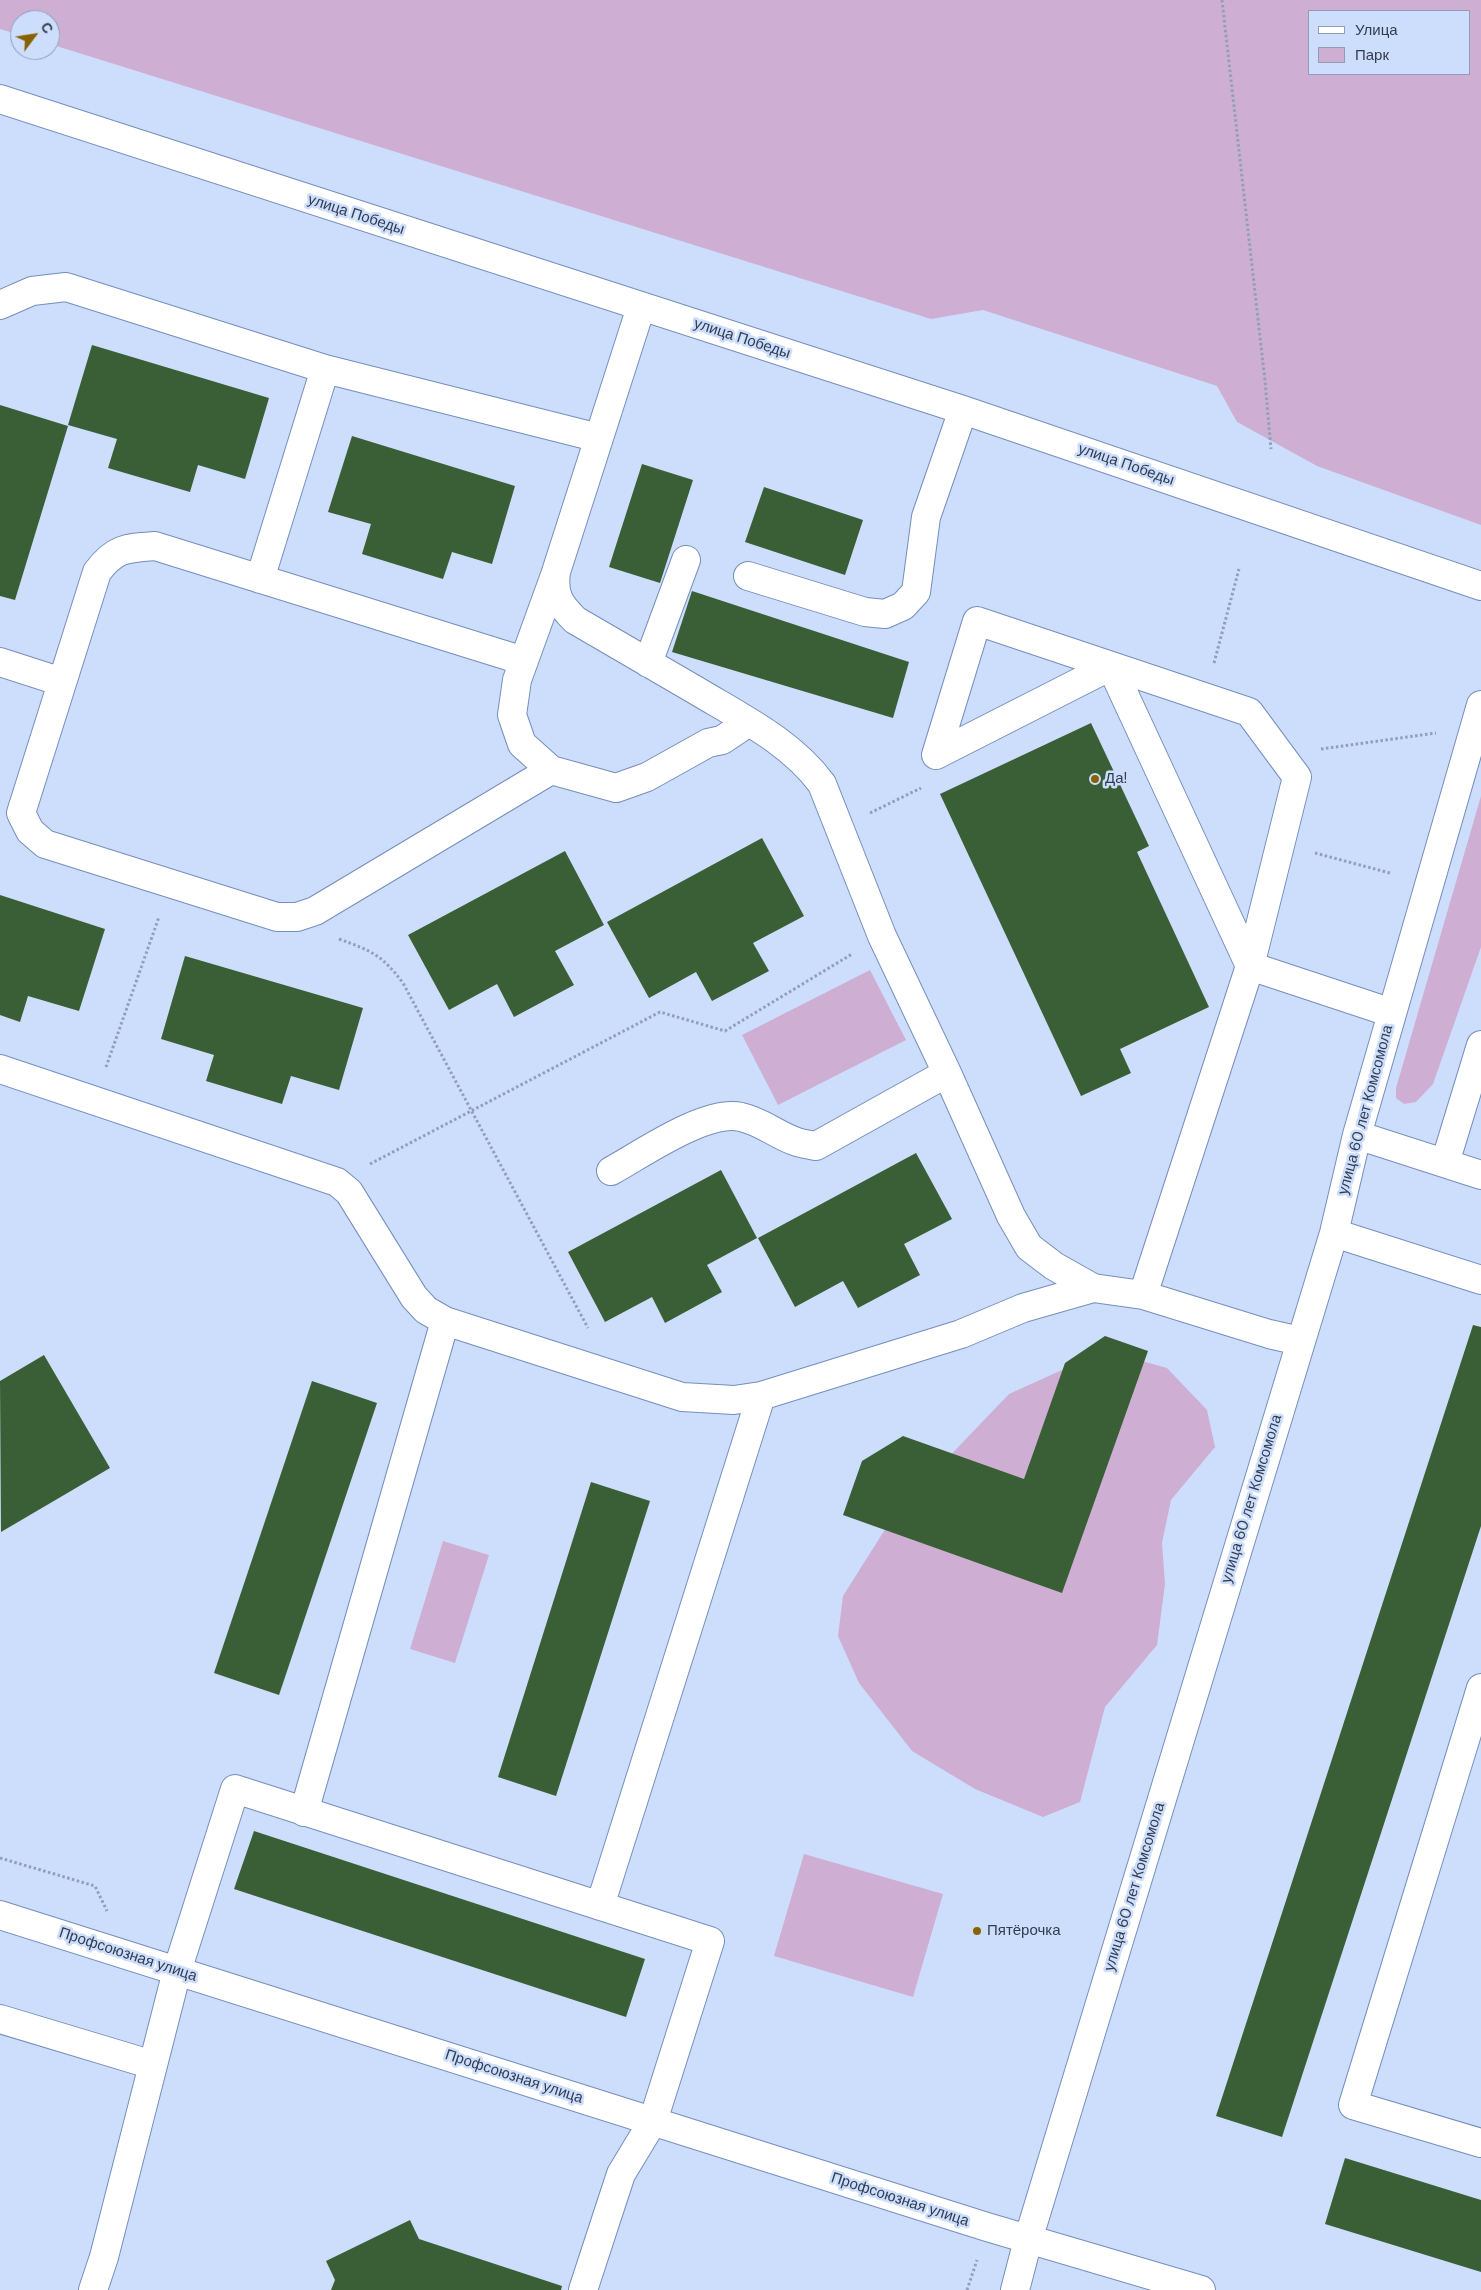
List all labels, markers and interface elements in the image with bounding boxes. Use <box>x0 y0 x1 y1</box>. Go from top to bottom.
north arrow <box>10 10 60 60</box>
legend <box>1308 10 1471 75</box>
text: С <box>37 19 57 37</box>
text: Улица <box>1355 20 1398 40</box>
text: Парк <box>1355 45 1389 65</box>
street label: улица Победы <box>306 191 406 239</box>
street label: улица Победы <box>692 315 792 363</box>
street label: улица Победы <box>1076 440 1176 490</box>
place label: Да! <box>1105 770 1127 788</box>
marker: Да! <box>1089 773 1101 785</box>
street label: улица 60 лет Комсомола <box>1335 1023 1397 1197</box>
street label: улица 60 лет Комсомола <box>1218 1413 1286 1585</box>
street label: улица 60 лет Комсомола <box>1101 1801 1169 1973</box>
place label: Пятёрочка <box>987 1922 1061 1940</box>
street label: Профсоюзная улица <box>57 1924 199 1986</box>
marker: Пятёрочка <box>971 1925 983 1937</box>
street label: Профсоюзная улица <box>443 2046 585 2108</box>
street label: Профсоюзная улица <box>829 2169 971 2231</box>

